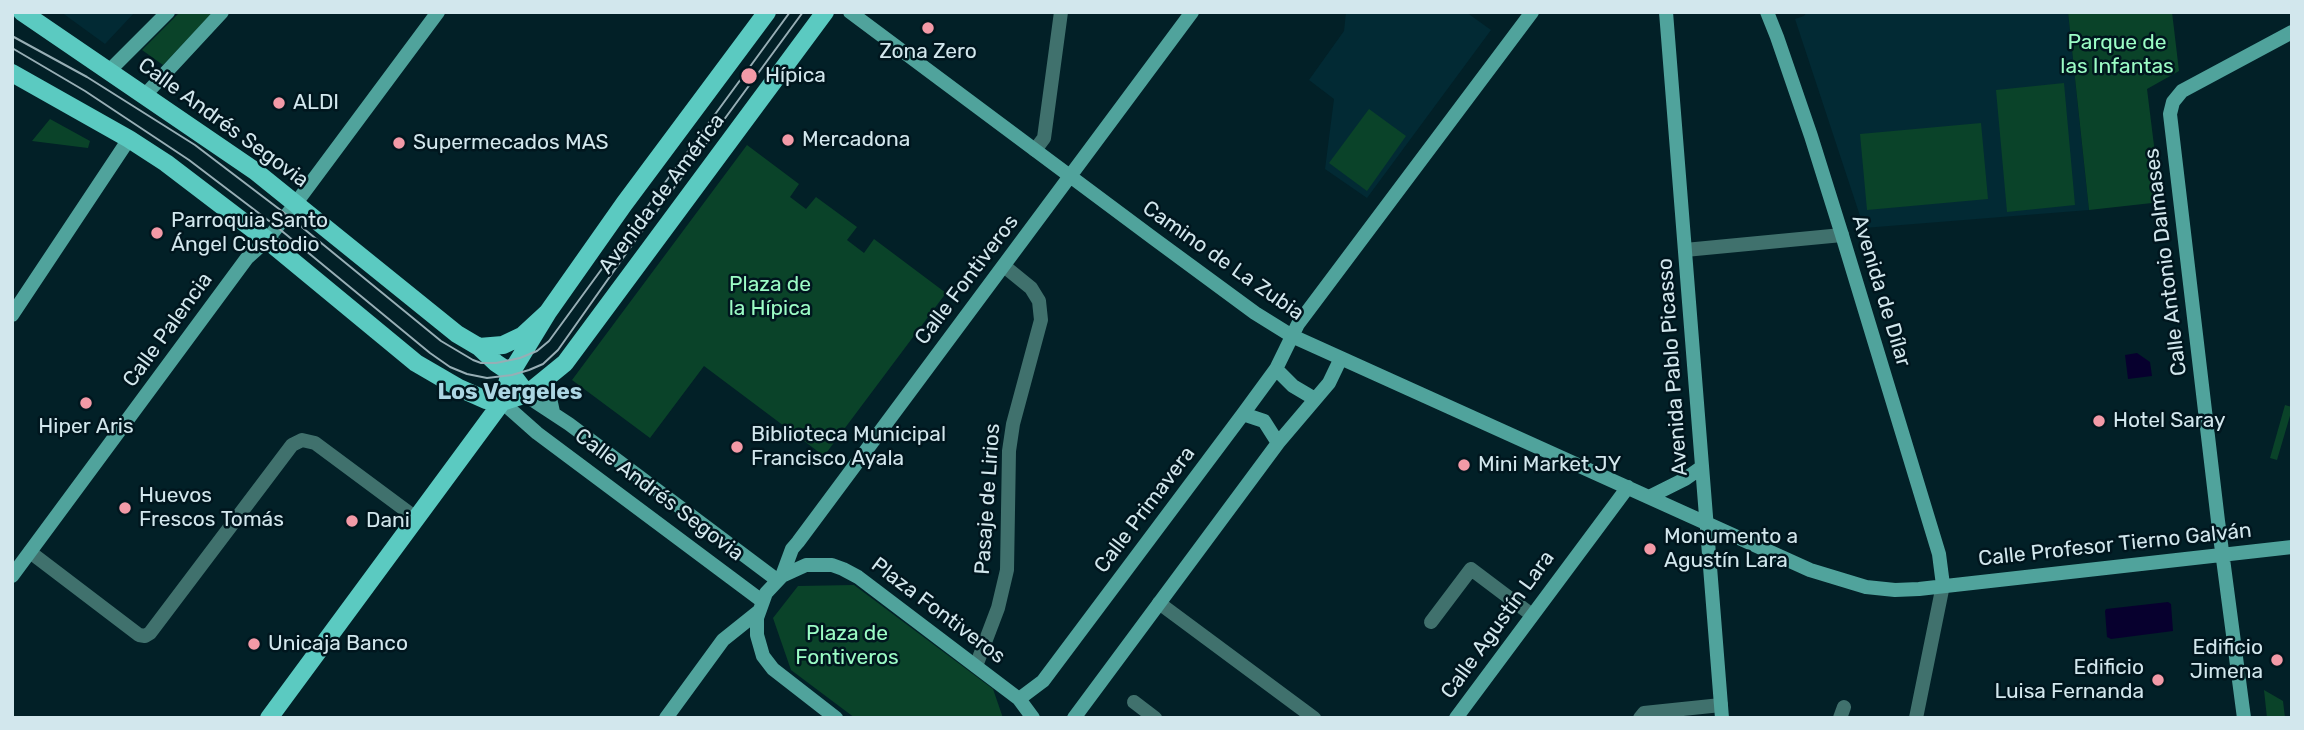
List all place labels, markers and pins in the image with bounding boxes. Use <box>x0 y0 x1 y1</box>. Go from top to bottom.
marker: Zona Zero <box>920 20 936 36</box>
place label: Zona Zero <box>879 39 977 65</box>
place label: Hípica <box>765 63 826 89</box>
marker: Hípica <box>739 66 759 86</box>
place label: ALDI <box>293 90 339 116</box>
marker: ALDI <box>271 95 287 111</box>
place label: Mercadona <box>802 127 910 153</box>
place label: Supermecados MAS <box>413 130 609 156</box>
marker: Mercadona <box>780 132 796 148</box>
marker: Supermecados MAS <box>391 135 407 151</box>
place label: Parroquia Santo Ángel Custodio <box>171 208 328 258</box>
marker: Parroquia Santo Ángel Custodio <box>149 225 165 241</box>
marker: Hiper Aris <box>78 395 94 411</box>
place label: Hotel Saray <box>2113 408 2226 434</box>
marker: Hotel Saray <box>2091 413 2107 429</box>
place label: Hiper Aris <box>38 414 134 440</box>
place label: Biblioteca Municipal Francisco Ayala <box>751 422 946 472</box>
marker: Biblioteca Municipal Francisco Ayala <box>729 439 745 455</box>
place label: Mini Market JY <box>1478 452 1621 478</box>
marker: Mini Market JY <box>1456 457 1472 473</box>
place label: Huevos Frescos Tomás <box>139 483 284 533</box>
marker: Huevos Frescos Tomás <box>117 500 133 516</box>
place label: Dani <box>366 508 410 534</box>
marker: Dani <box>344 513 360 529</box>
place label: Monumento a Agustín Lara <box>1664 524 1798 574</box>
marker: Monumento a Agustín Lara <box>1642 541 1658 557</box>
place label: Unicaja Banco <box>268 631 408 657</box>
place label: Edificio Jimena <box>2190 635 2263 685</box>
marker: Unicaja Banco <box>246 636 262 652</box>
marker: Edificio Jimena <box>2269 652 2285 668</box>
place label: Edificio Luisa Fernanda <box>1994 655 2144 705</box>
marker: Edificio Luisa Fernanda <box>2150 672 2166 688</box>

